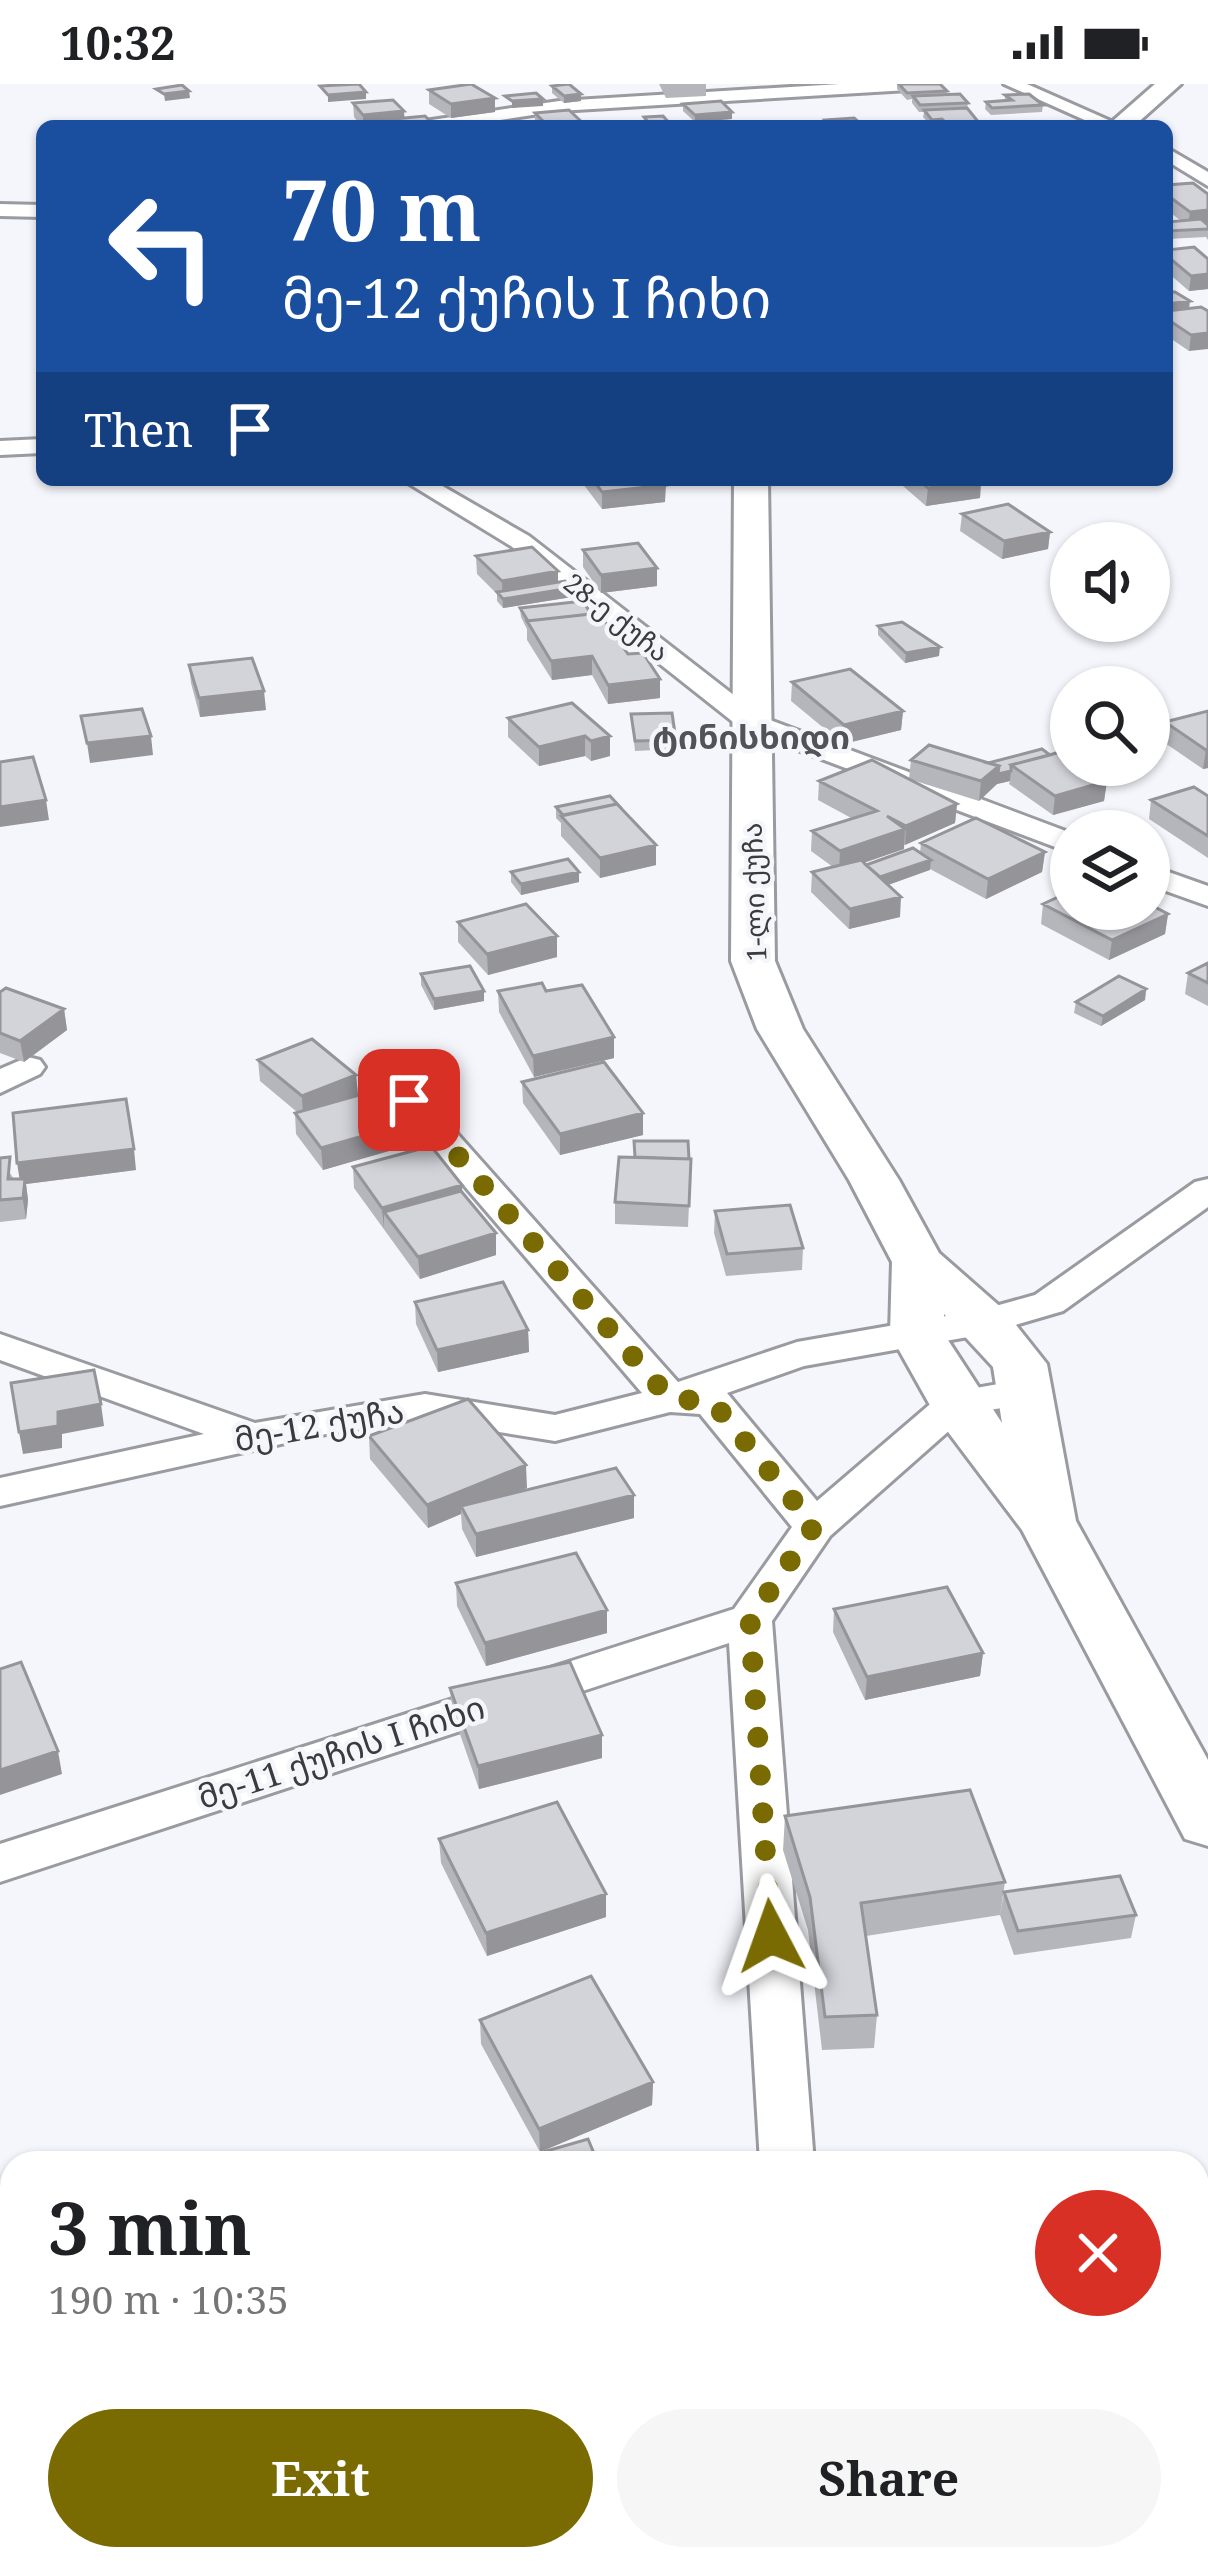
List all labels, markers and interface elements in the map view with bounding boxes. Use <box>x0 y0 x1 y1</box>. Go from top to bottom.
text: 10:32 <box>60 12 175 73</box>
text: 70 m <box>282 151 482 266</box>
icon: left <box>84 168 240 324</box>
text: მე-12 ქუჩის I ჩიხი <box>282 260 771 334</box>
icon: arrive <box>217 396 283 462</box>
text: Then <box>84 399 193 460</box>
map controls <box>1050 522 1170 930</box>
button: sound <box>1050 522 1170 642</box>
street label: 28-ე ქუჩა <box>556 564 677 670</box>
button: search <box>1050 666 1170 786</box>
district label: ტინისხიდი <box>652 714 850 759</box>
button: layers <box>1050 810 1170 930</box>
street label: 1-ლი ქუჩა <box>733 822 774 962</box>
pin <box>358 1049 460 1151</box>
icon: arrive <box>376 1067 442 1133</box>
street label: მე-12 ქუჩა <box>231 1387 407 1462</box>
street label: მე-11 ქუჩის I ჩიხი <box>192 1684 490 1819</box>
position arrow <box>708 1873 834 1999</box>
text: 3 min <box>48 2178 252 2276</box>
button: close <box>1035 2190 1161 2316</box>
text: 190 m · 10:35 <box>48 2272 289 2325</box>
button: Exit <box>48 2409 593 2547</box>
button: Share <box>617 2409 1161 2547</box>

